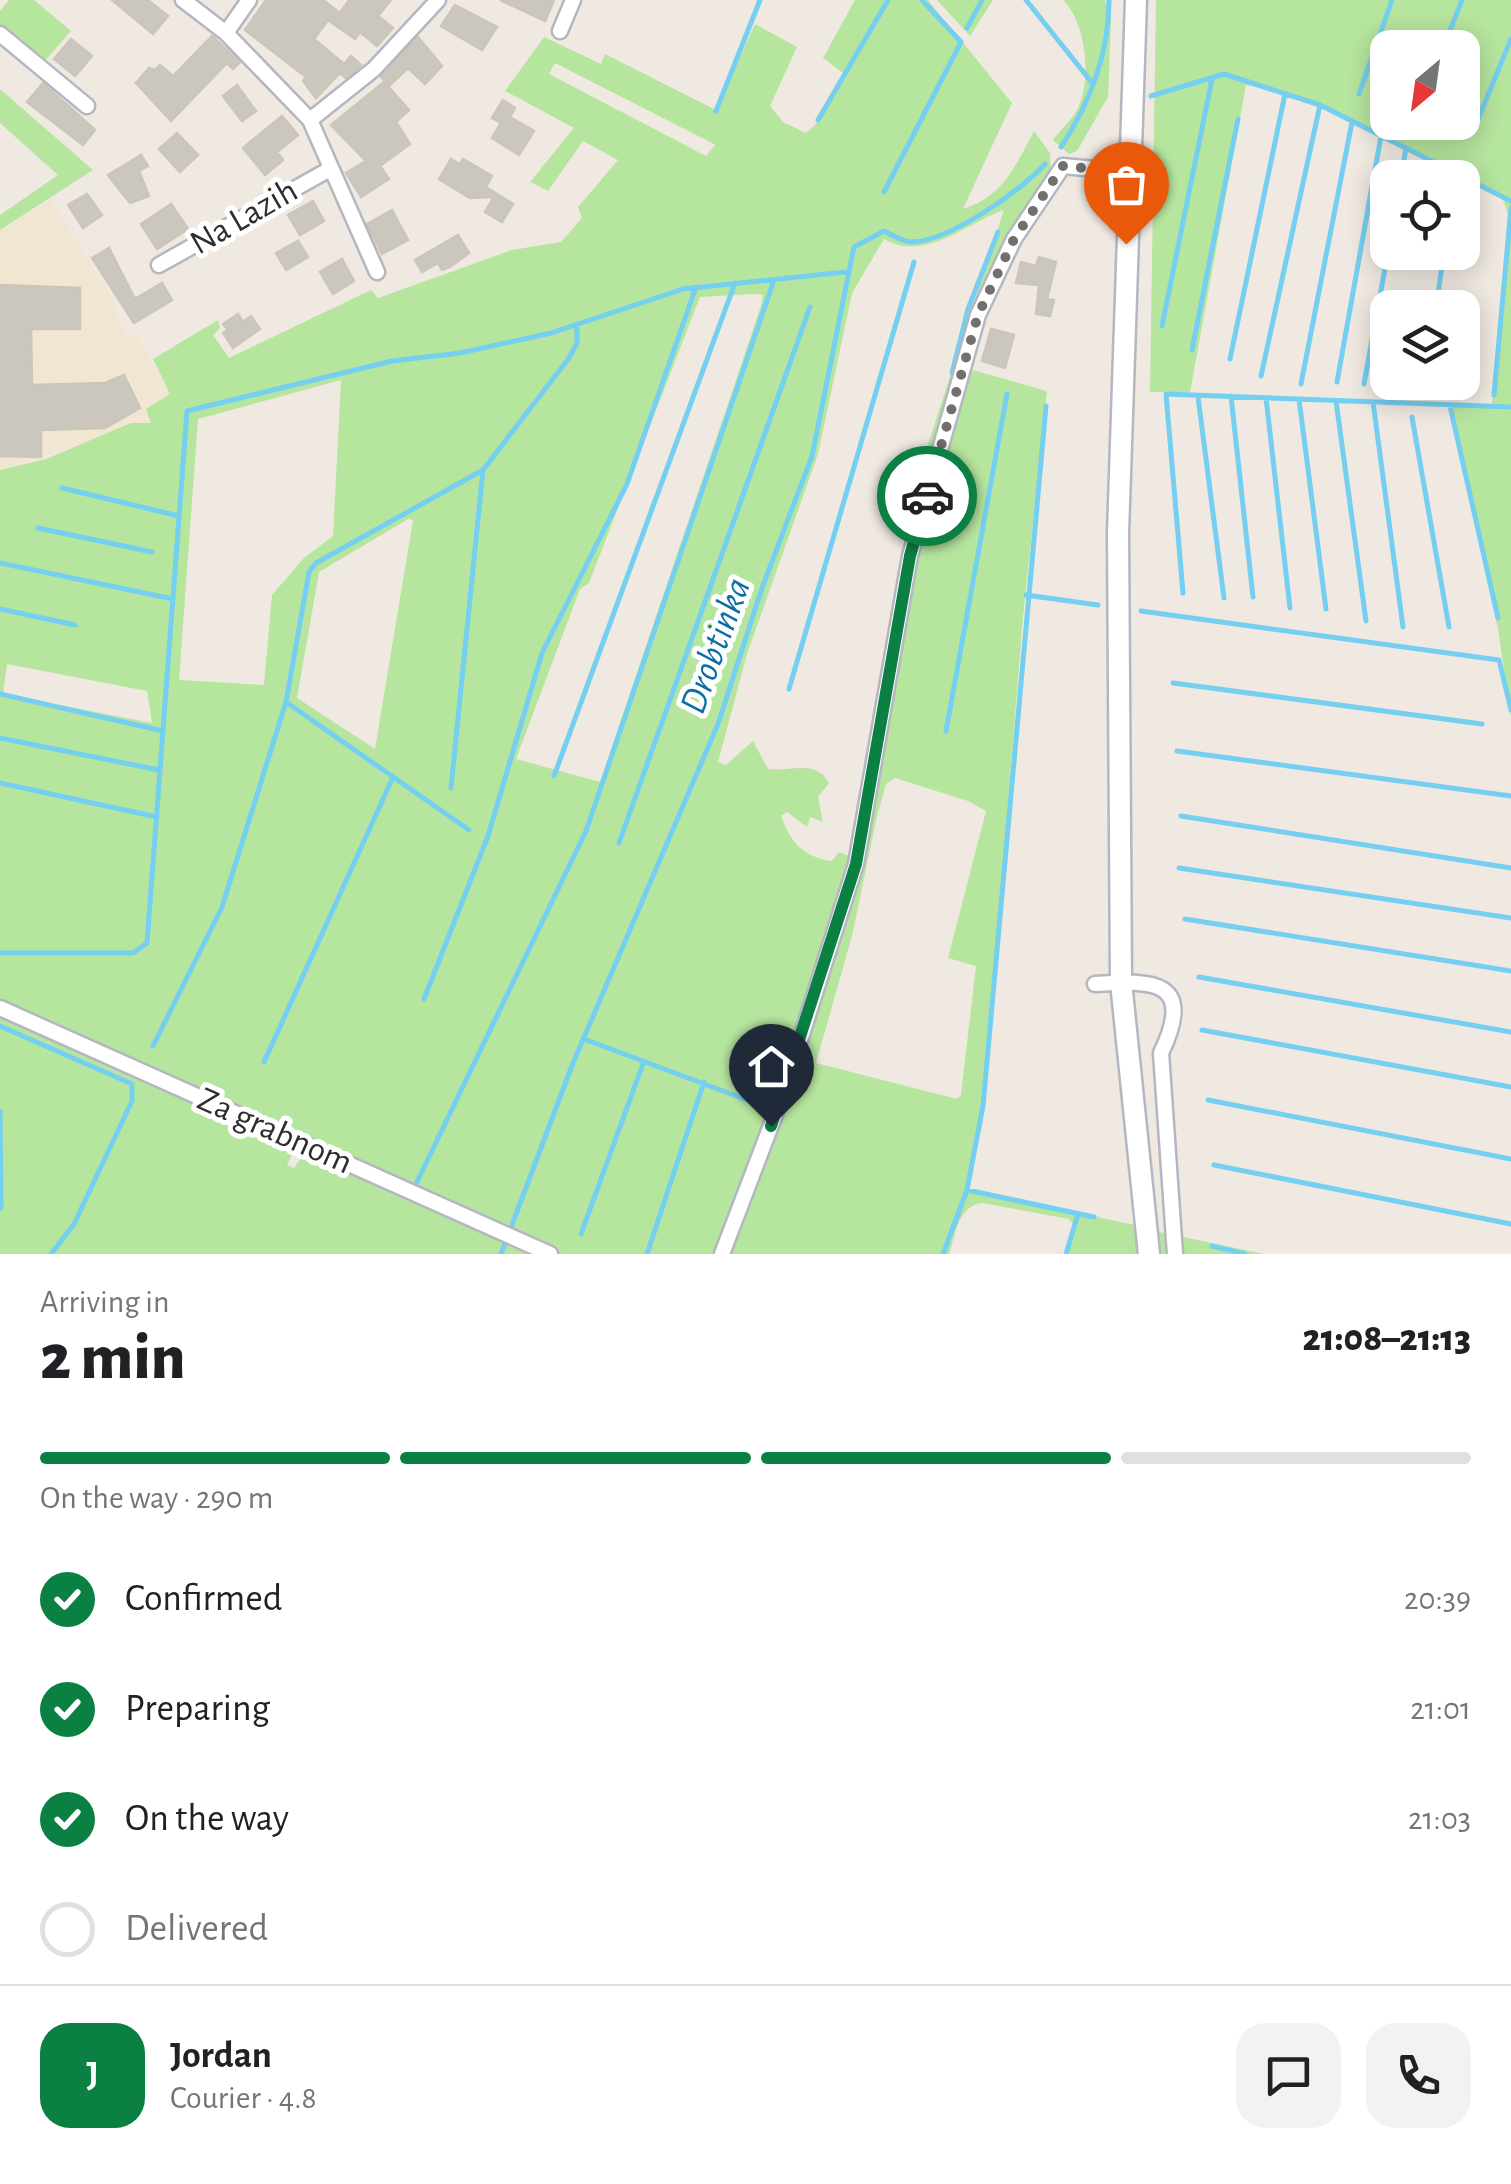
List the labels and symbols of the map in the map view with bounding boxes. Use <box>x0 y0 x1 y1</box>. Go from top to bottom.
north arrow <box>1370 30 1480 140</box>
pin <box>1084 142 1169 245</box>
street label: Na Lazih <box>185 173 303 261</box>
courier <box>877 446 977 546</box>
water label: Drobtinka <box>674 573 758 719</box>
pin <box>729 1024 814 1127</box>
street label: Za grabnom <box>192 1081 358 1181</box>

